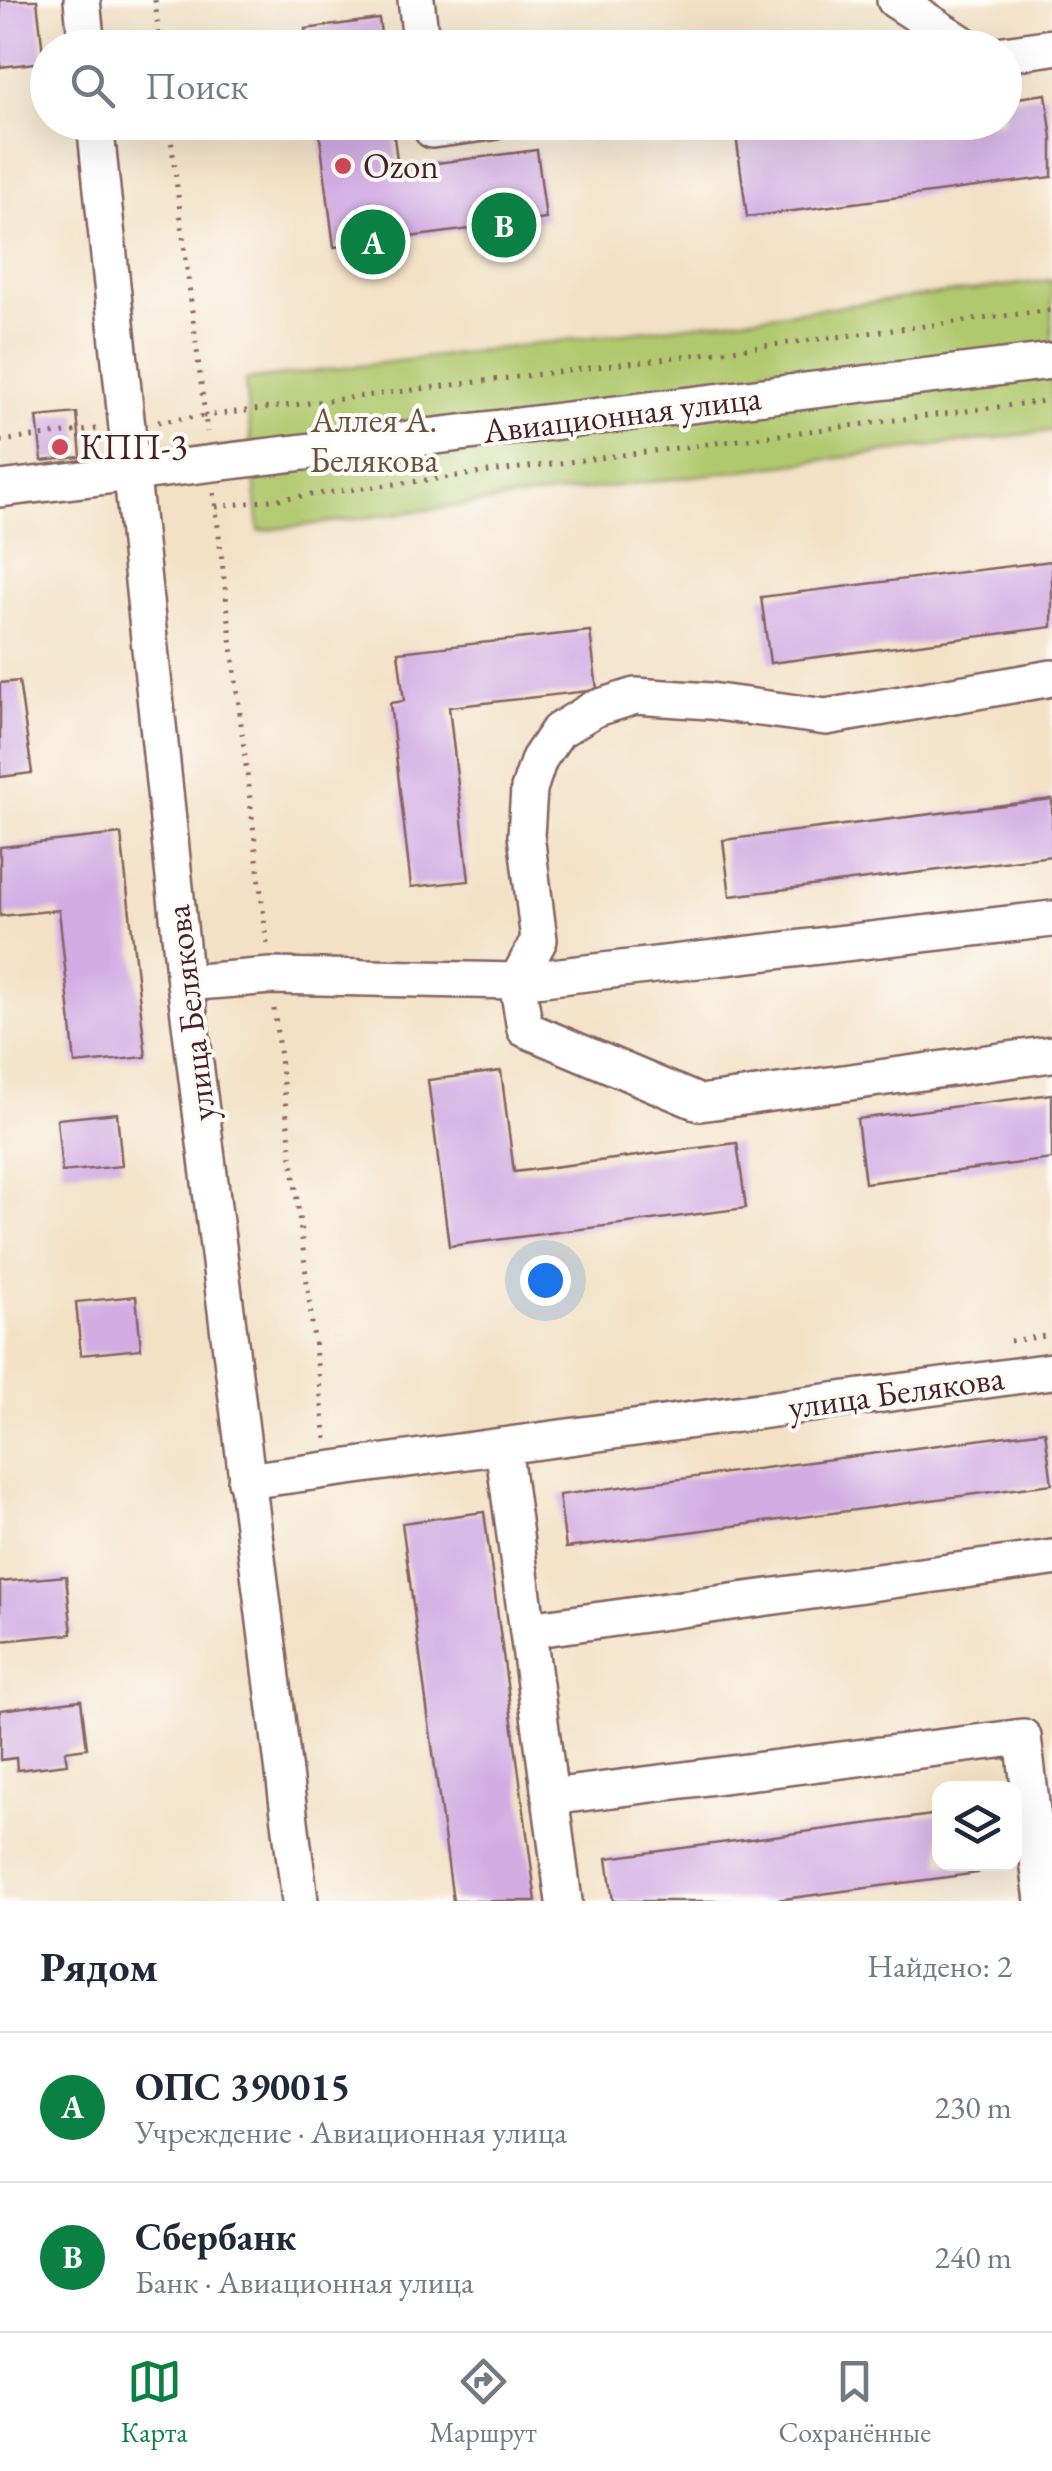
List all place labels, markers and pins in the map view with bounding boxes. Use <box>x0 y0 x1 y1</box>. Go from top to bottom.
place label: Ozon <box>363 143 439 188</box>
marker: Ozon <box>332 155 354 177</box>
pin: B <box>472 188 536 262</box>
pin: A <box>340 204 406 280</box>
place label: КПП-3 <box>80 424 188 469</box>
marker: КПП-3 <box>49 436 71 458</box>

